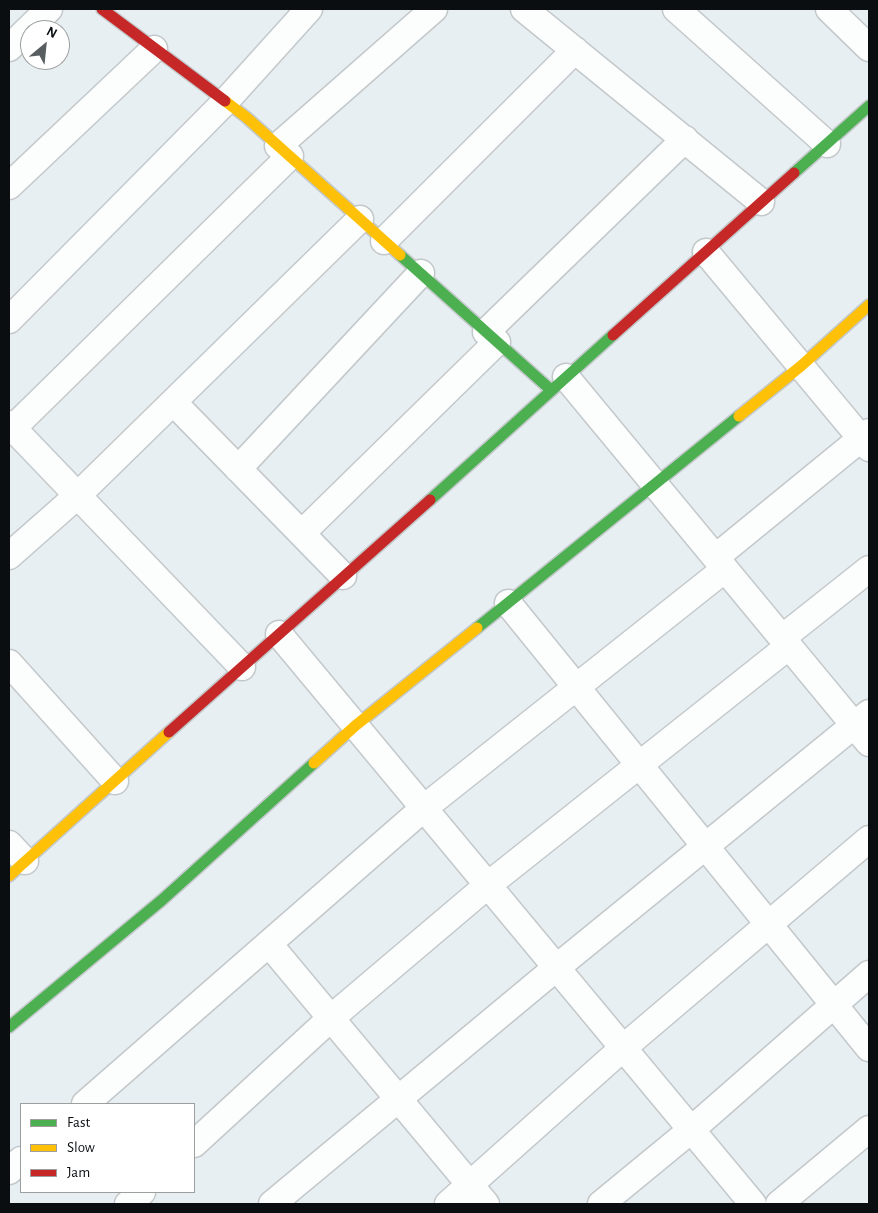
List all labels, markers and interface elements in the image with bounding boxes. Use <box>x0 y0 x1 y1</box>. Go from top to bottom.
north arrow <box>20 20 70 70</box>
text: N <box>44 24 59 41</box>
legend <box>20 1103 195 1193</box>
text: Fast <box>67 1115 90 1130</box>
text: Slow <box>67 1140 95 1155</box>
text: Jam <box>67 1165 90 1180</box>

